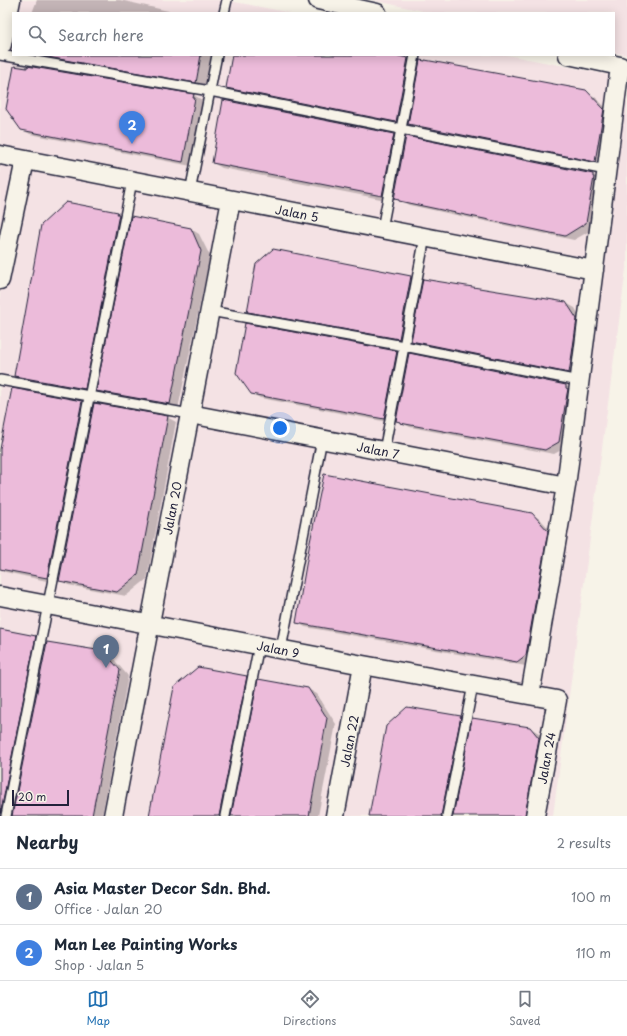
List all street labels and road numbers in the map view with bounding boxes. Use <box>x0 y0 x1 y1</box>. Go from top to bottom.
street label: Jalan 5 <box>274 200 320 226</box>
street label: Jalan 7 <box>355 437 401 463</box>
street label: Jalan 20 <box>158 480 186 536</box>
street label: Jalan 9 <box>255 636 301 662</box>
street label: Jalan 22 <box>335 713 363 769</box>
street label: Jalan 24 <box>533 730 559 786</box>

